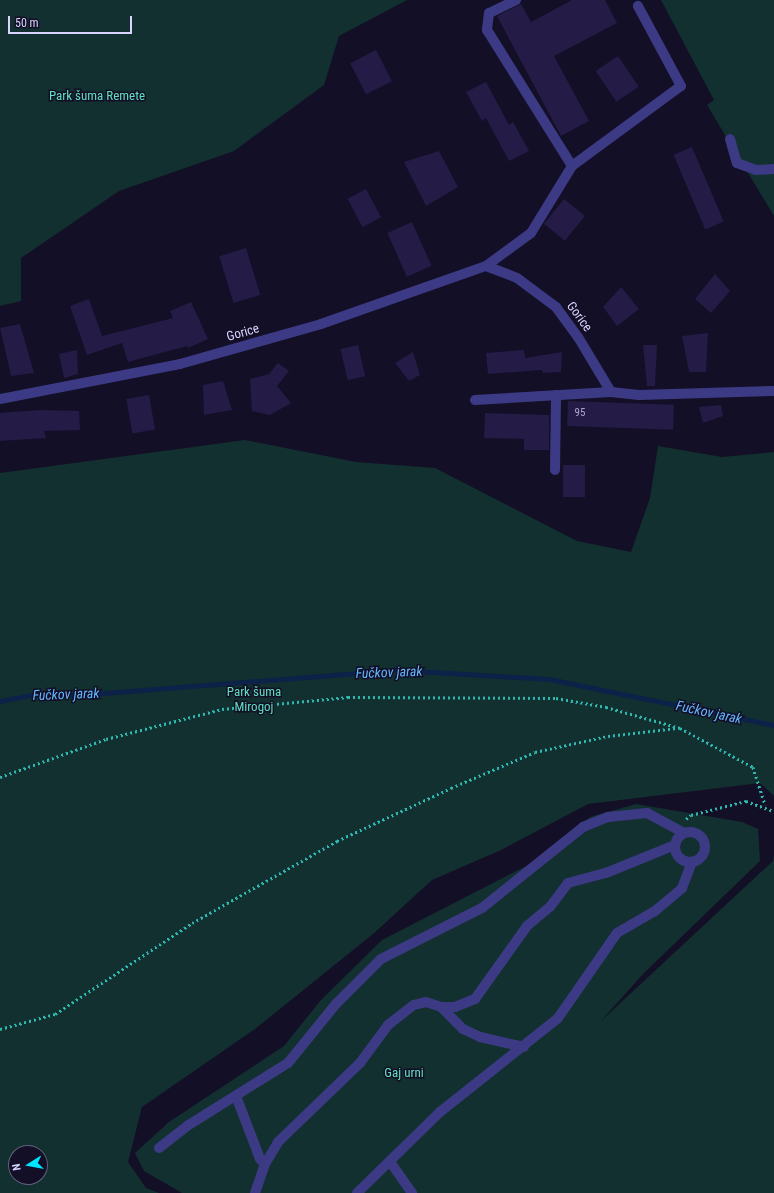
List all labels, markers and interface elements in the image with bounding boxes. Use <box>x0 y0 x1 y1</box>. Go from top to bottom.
scale bar <box>10 8 134 34</box>
text: 50 m <box>15 16 39 30</box>
park label: Park šuma Remete <box>49 88 145 104</box>
street label: Gorice <box>563 299 595 335</box>
street label: Gorice <box>225 321 261 345</box>
house number: 95 <box>575 406 585 420</box>
water label: Fučkov jarak <box>355 662 423 682</box>
water label: Fučkov jarak <box>32 684 100 704</box>
park label: Park šuma Mirogoj <box>227 685 281 716</box>
water label: Fučkov jarak <box>674 697 744 727</box>
park label: Gaj urni <box>384 1065 424 1081</box>
north arrow <box>8 1145 48 1185</box>
text: N <box>10 1163 24 1172</box>

